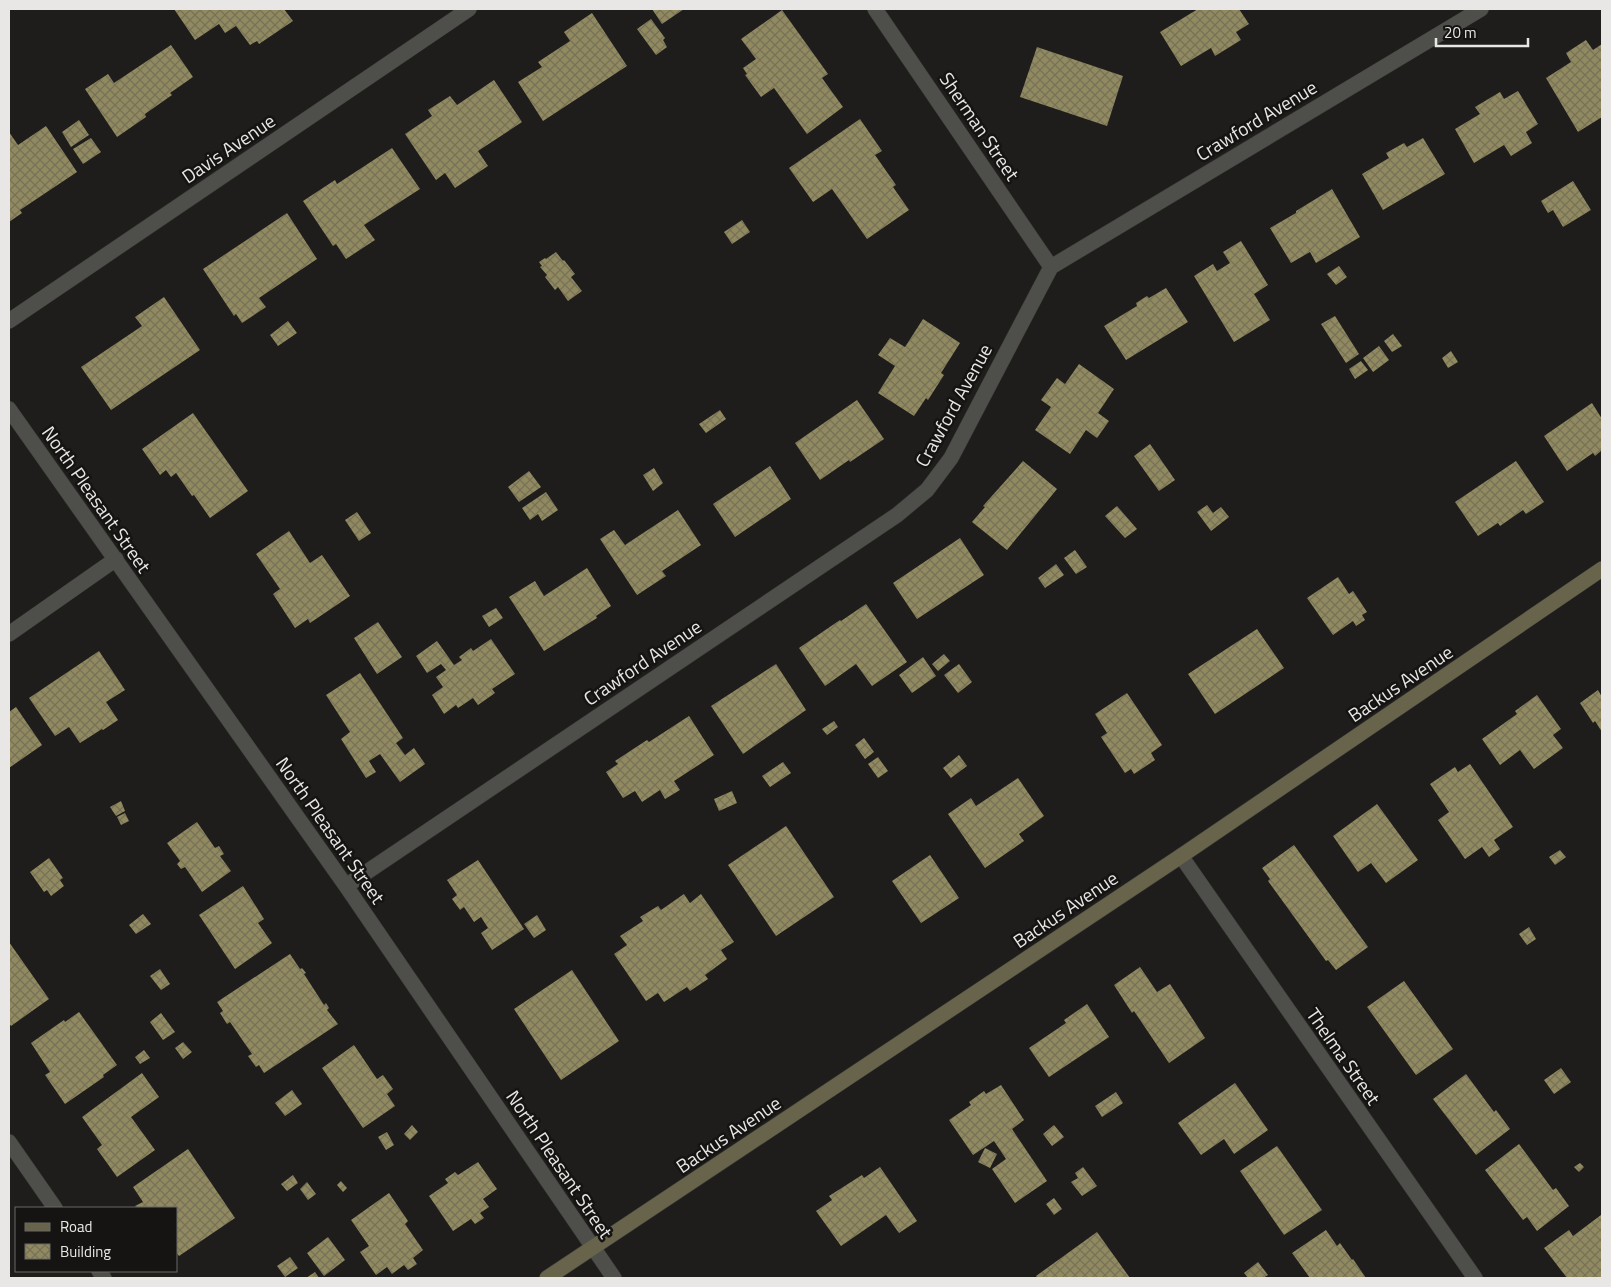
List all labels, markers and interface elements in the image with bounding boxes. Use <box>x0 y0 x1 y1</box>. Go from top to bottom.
scale bar <box>1436 15 1528 47</box>
text: 20 m <box>1444 21 1477 44</box>
street label: Sherman Street <box>933 66 1027 186</box>
street label: Crawford Avenue <box>1190 72 1322 168</box>
street label: Davis Avenue <box>175 106 281 190</box>
street label: Crawford Avenue <box>907 338 999 472</box>
street label: North Pleasant Street <box>35 420 159 579</box>
street label: Crawford Avenue <box>577 612 707 712</box>
street label: Backus Avenue <box>1342 637 1458 729</box>
street label: North Pleasant Street <box>269 751 393 910</box>
street label: Backus Avenue <box>1007 863 1123 955</box>
street label: Thelma Street <box>1300 1002 1388 1111</box>
street label: North Pleasant Street <box>499 1084 621 1244</box>
street label: Backus Avenue <box>670 1088 786 1180</box>
legend <box>15 1207 178 1272</box>
text: Road <box>60 1215 92 1238</box>
text: Building <box>60 1240 111 1263</box>

